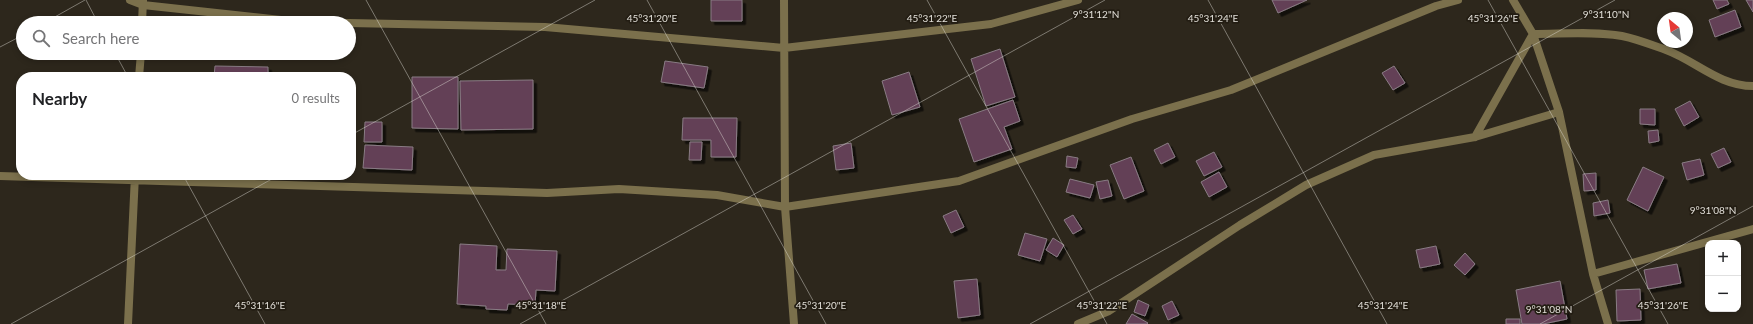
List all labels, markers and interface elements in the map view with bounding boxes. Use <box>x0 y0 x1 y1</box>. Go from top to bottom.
text: 9°31'12"N <box>1073 8 1119 20</box>
text: 9°31'10"N <box>1583 8 1629 20</box>
text: 45°31'20"E <box>627 12 677 24</box>
text: 45°31'22"E <box>907 12 957 24</box>
text: 45°31'24"E <box>1188 12 1238 24</box>
text: 45°31'26"E <box>1468 12 1518 24</box>
north arrow <box>1657 12 1693 48</box>
search box <box>16 16 356 60</box>
icon: search <box>30 27 52 49</box>
text: Search here <box>62 29 139 47</box>
text: Nearby <box>32 88 87 109</box>
text: 0 results <box>292 90 340 106</box>
text: 9°31'08"N <box>1690 204 1736 216</box>
map controls <box>1705 240 1741 312</box>
button: + <box>1705 240 1741 276</box>
button: − <box>1705 276 1741 312</box>
text: 45°31'16"E <box>235 299 285 311</box>
text: 45°31'18"E <box>516 299 566 311</box>
text: 45°31'20"E <box>796 299 846 311</box>
text: 45°31'22"E <box>1077 299 1127 311</box>
text: 45°31'24"E <box>1358 299 1408 311</box>
text: 45°31'26"E <box>1638 299 1688 311</box>
text: 9°31'08"N <box>1526 303 1572 315</box>

